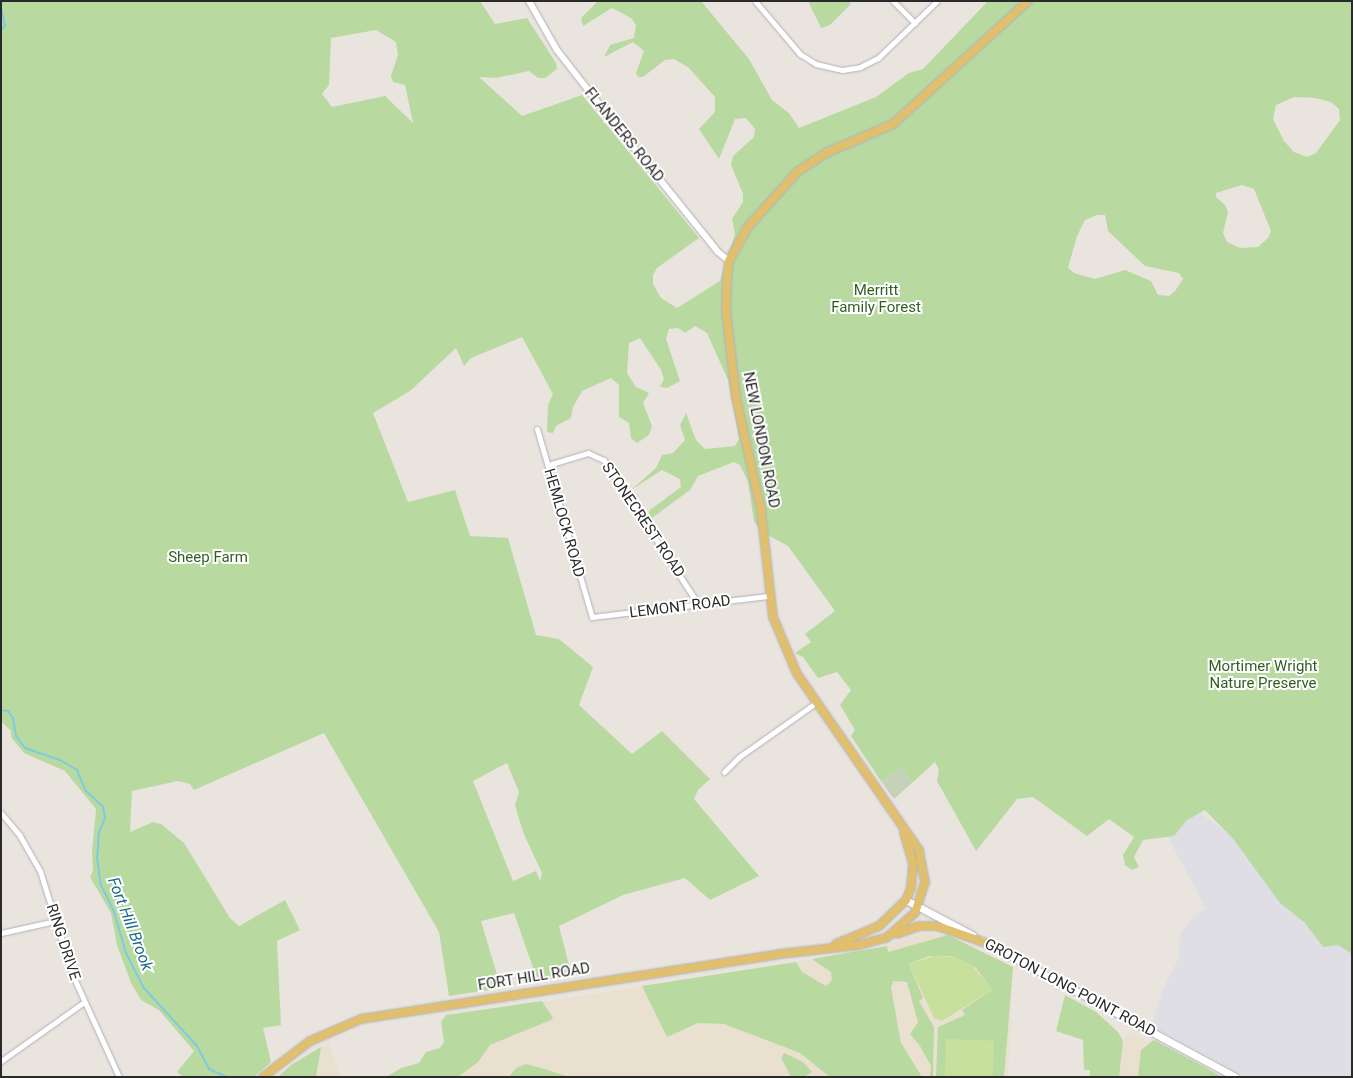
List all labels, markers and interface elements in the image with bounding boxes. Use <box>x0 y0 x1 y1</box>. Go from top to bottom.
street label: FLANDERS ROAD <box>580 84 668 186</box>
park label: Merritt Family Forest <box>831 281 921 316</box>
street label: NEW LONDON ROAD <box>739 370 783 510</box>
street label: STONECREST ROAD <box>598 459 688 581</box>
street label: HEMLOCK ROAD <box>540 467 588 579</box>
park label: Sheep Farm <box>168 549 248 567</box>
street label: LEMONT ROAD <box>628 592 732 622</box>
park label: Mortimer Wright Nature Preserve <box>1208 657 1318 692</box>
water label: Fort Hill Brook <box>103 875 157 973</box>
street label: RING DRIVE <box>42 902 84 982</box>
street label: GROTON LONG POINT ROAD <box>981 935 1159 1041</box>
street label: FORT HILL ROAD <box>476 959 592 995</box>

